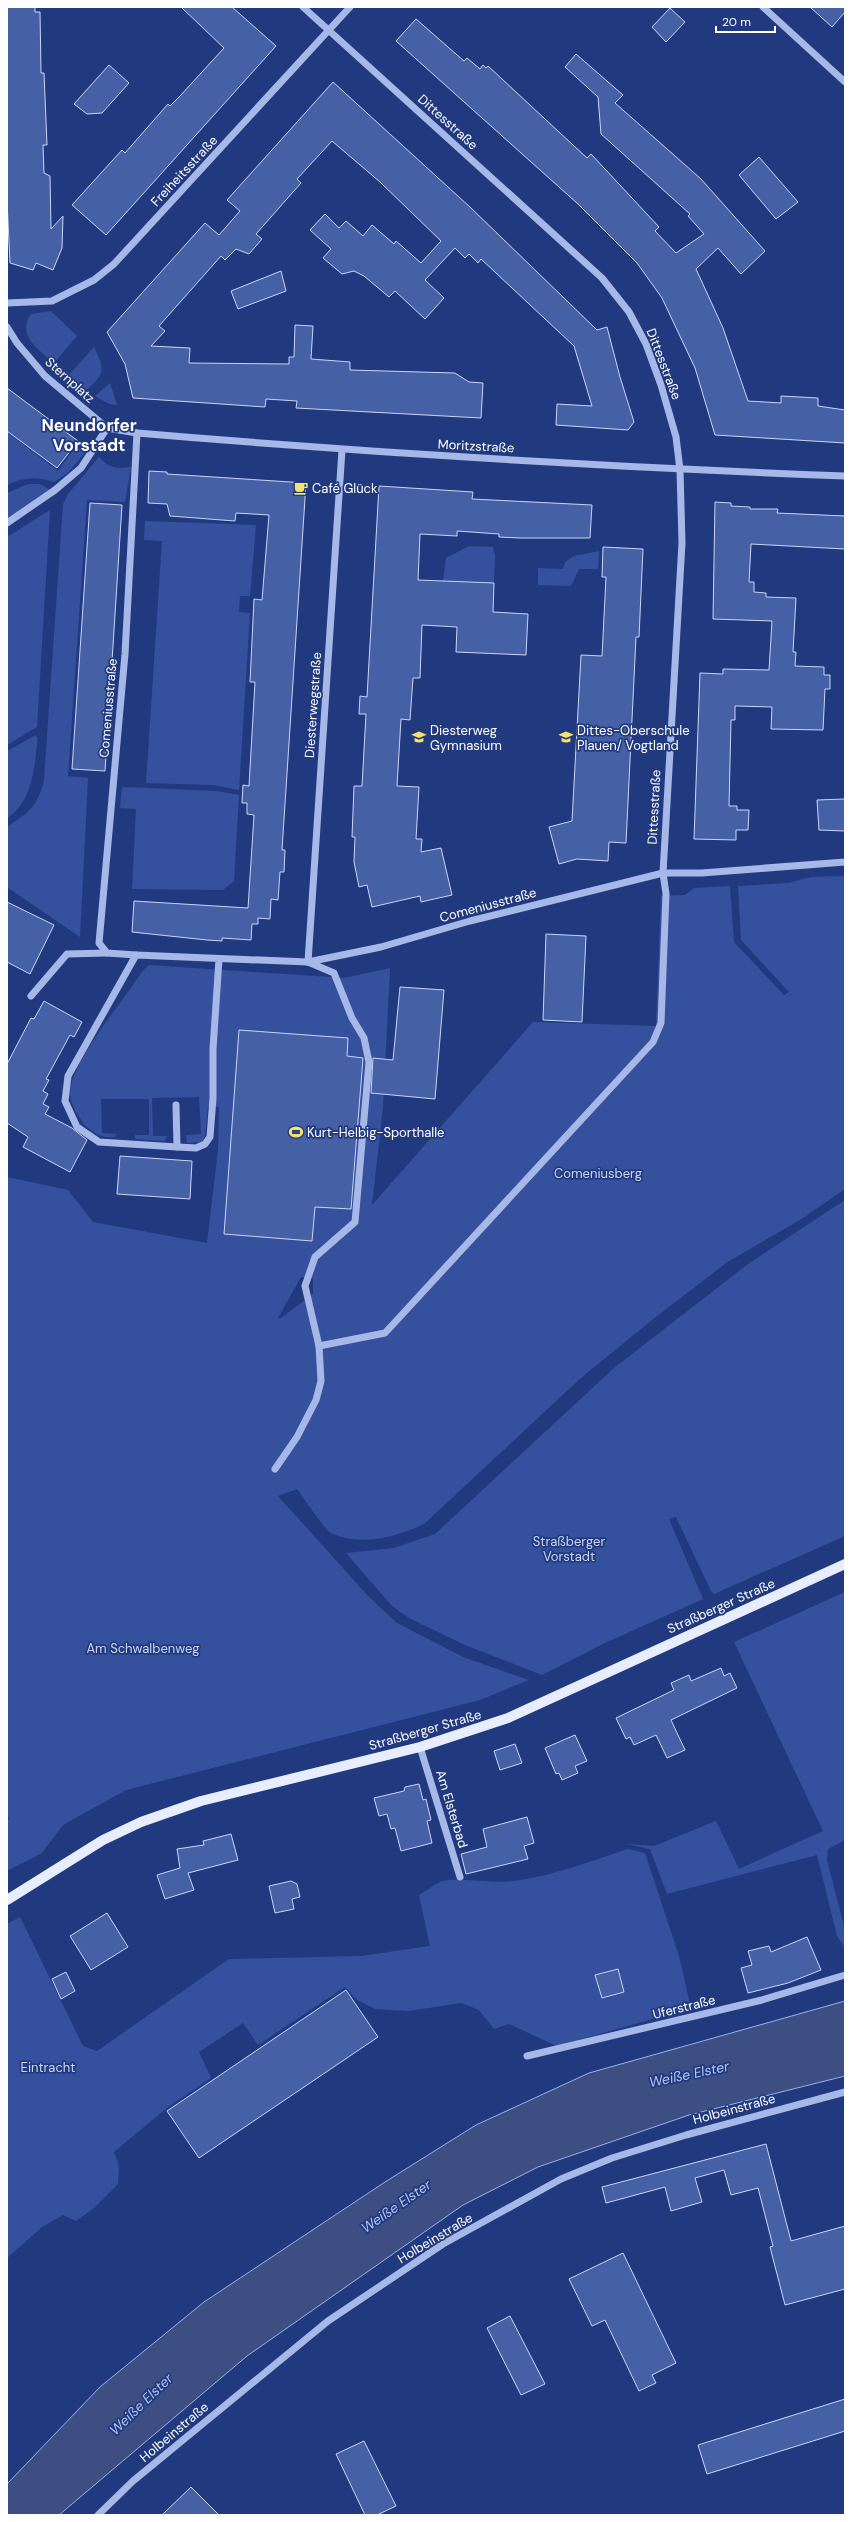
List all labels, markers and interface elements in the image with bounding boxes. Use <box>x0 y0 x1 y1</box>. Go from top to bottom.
scale bar <box>716 8 775 34</box>
text: 20 m <box>722 14 751 30</box>
street label: Dittesstraße <box>414 91 482 153</box>
street label: Freiheitsstraße <box>147 132 221 210</box>
street label: Dittesstraße <box>643 326 685 402</box>
street label: Sternplatz <box>42 353 98 407</box>
district label: Neundorfer Vorstadt <box>41 414 137 456</box>
street label: Moritzstraße <box>437 436 515 456</box>
cafe icon: Café Glück <box>293 480 309 496</box>
place label: Café Glück <box>312 480 378 497</box>
street label: Diesterwegstraße <box>301 651 325 759</box>
street label: Comeniusstraße <box>95 658 121 758</box>
place label: Diesterweg Gymnasium <box>430 722 502 754</box>
place label: Dittes-Oberschule Plauen/ Vogtland <box>577 722 690 754</box>
school or university icon: Diesterweg Gymnasium <box>411 729 427 745</box>
school or university icon: Dittes-Oberschule Plauen/ Vogtland <box>558 729 574 745</box>
street label: Dittesstraße <box>644 769 664 845</box>
street label: Comeniusstraße <box>438 884 538 926</box>
sports icon: Kurt-Helbig-Sporthalle <box>288 1124 304 1140</box>
place label: Kurt-Helbig-Sporthalle <box>307 1124 444 1141</box>
park label: Comeniusberg <box>554 1165 642 1182</box>
park label: Straßberger Vorstadt <box>533 1533 605 1565</box>
street label: Straßberger Straße <box>664 1575 778 1637</box>
park label: Am Schwalbenweg <box>86 1640 200 1657</box>
street label: Straßberger Straße <box>367 1706 483 1754</box>
street label: Am Elsterbad <box>432 1768 472 1850</box>
street label: Uferstraße <box>651 1991 717 2023</box>
water label: Weiße Elster <box>647 2057 731 2091</box>
park label: Eintracht <box>21 2059 75 2076</box>
street label: Holbeinstraße <box>691 2090 777 2128</box>
water label: Weiße Elster <box>357 2175 435 2237</box>
street label: Holbeinstraße <box>394 2209 476 2267</box>
water label: Weiße Elster <box>105 2369 177 2439</box>
street label: Holbeinstraße <box>136 2398 212 2466</box>

